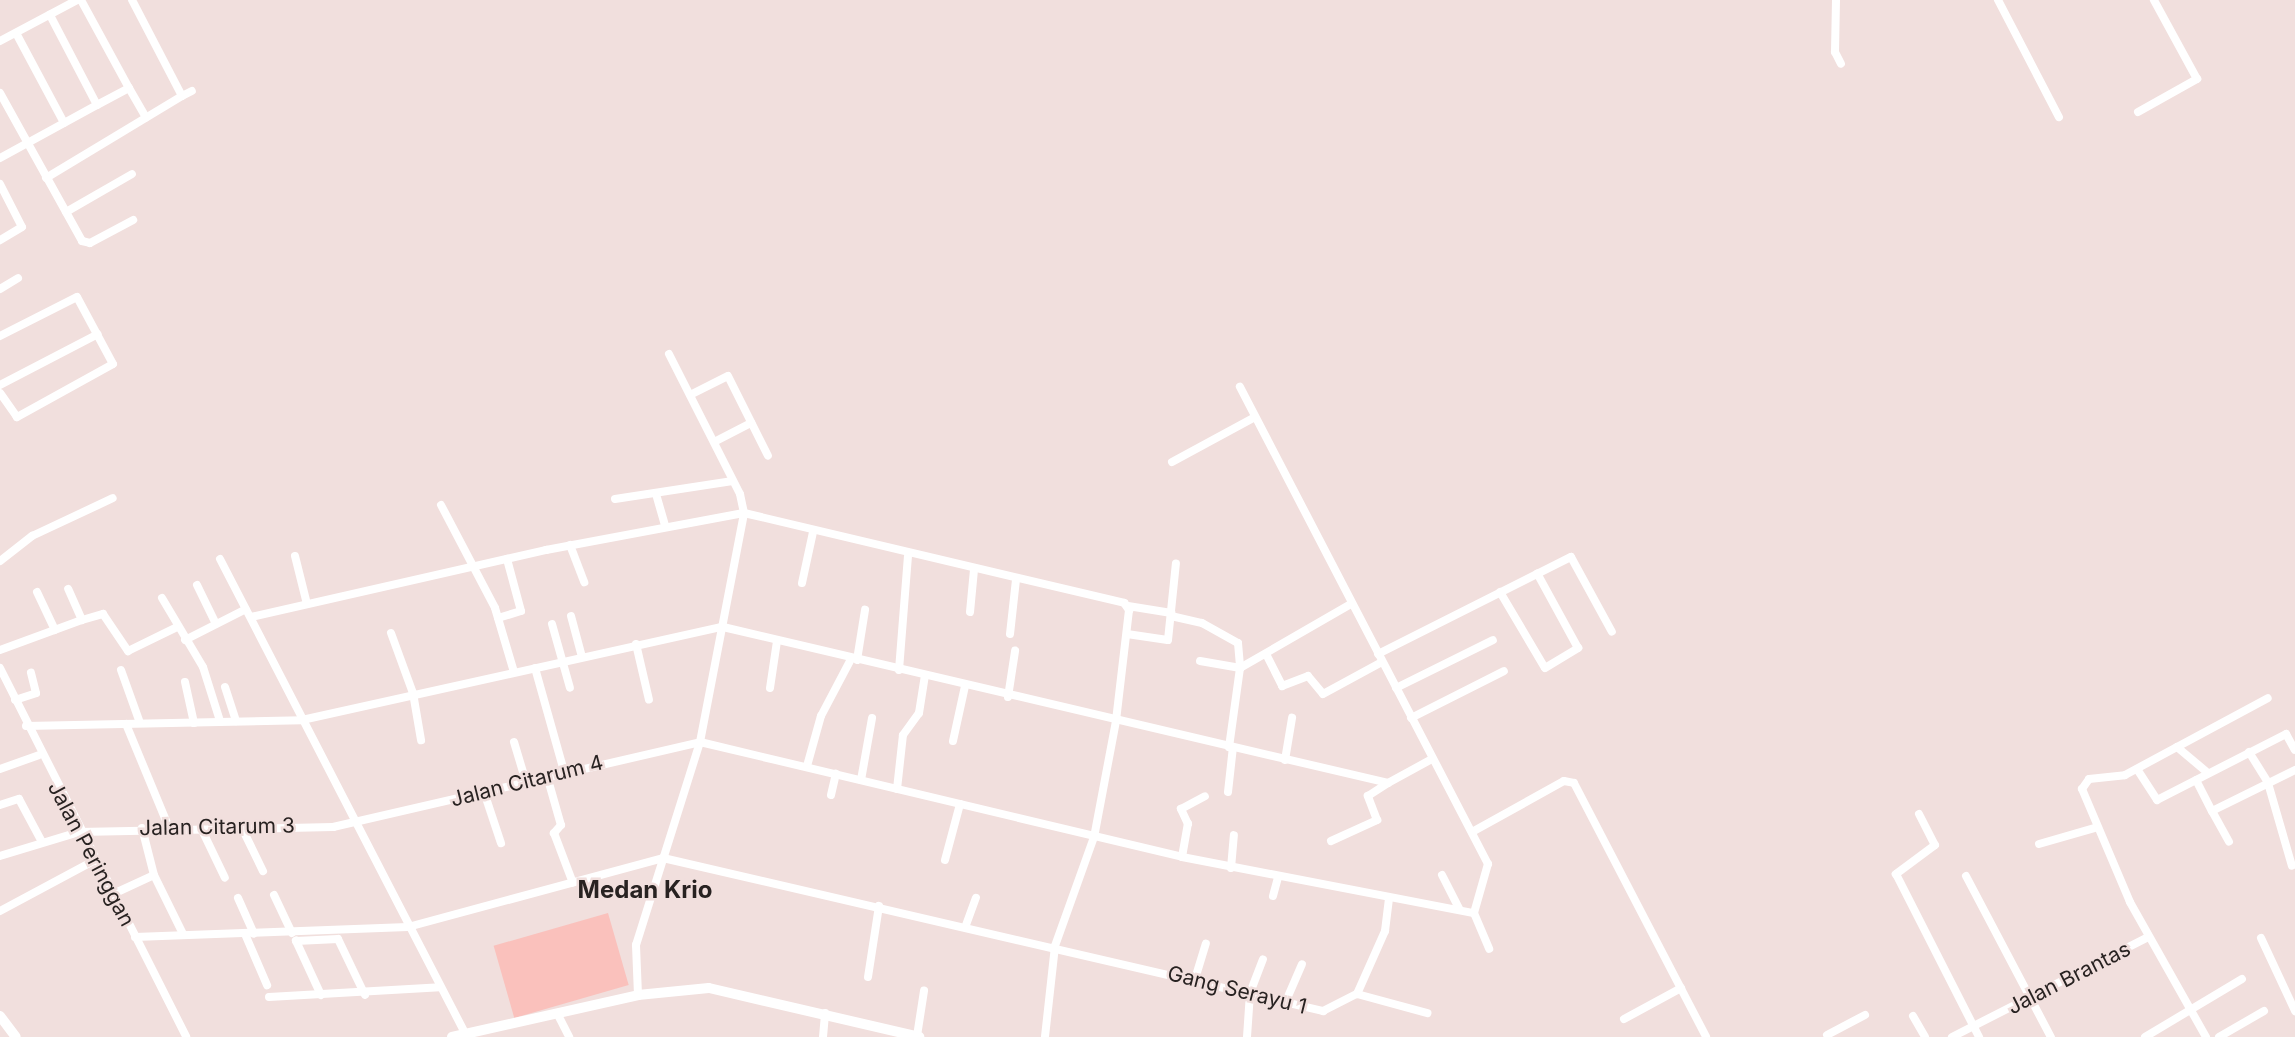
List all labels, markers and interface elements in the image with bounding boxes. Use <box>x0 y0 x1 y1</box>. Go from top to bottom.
street label: Jalan Citarum 4 <box>448 750 606 812</box>
street label: Jalan Peringgan <box>42 777 140 931</box>
street label: Jalan Citarum 3 <box>139 813 295 841</box>
district label: Medan Krio <box>578 876 712 904</box>
street label: Jalan Brantas <box>2003 936 2135 1020</box>
street label: Gang Serayu 1 <box>1165 961 1309 1019</box>

